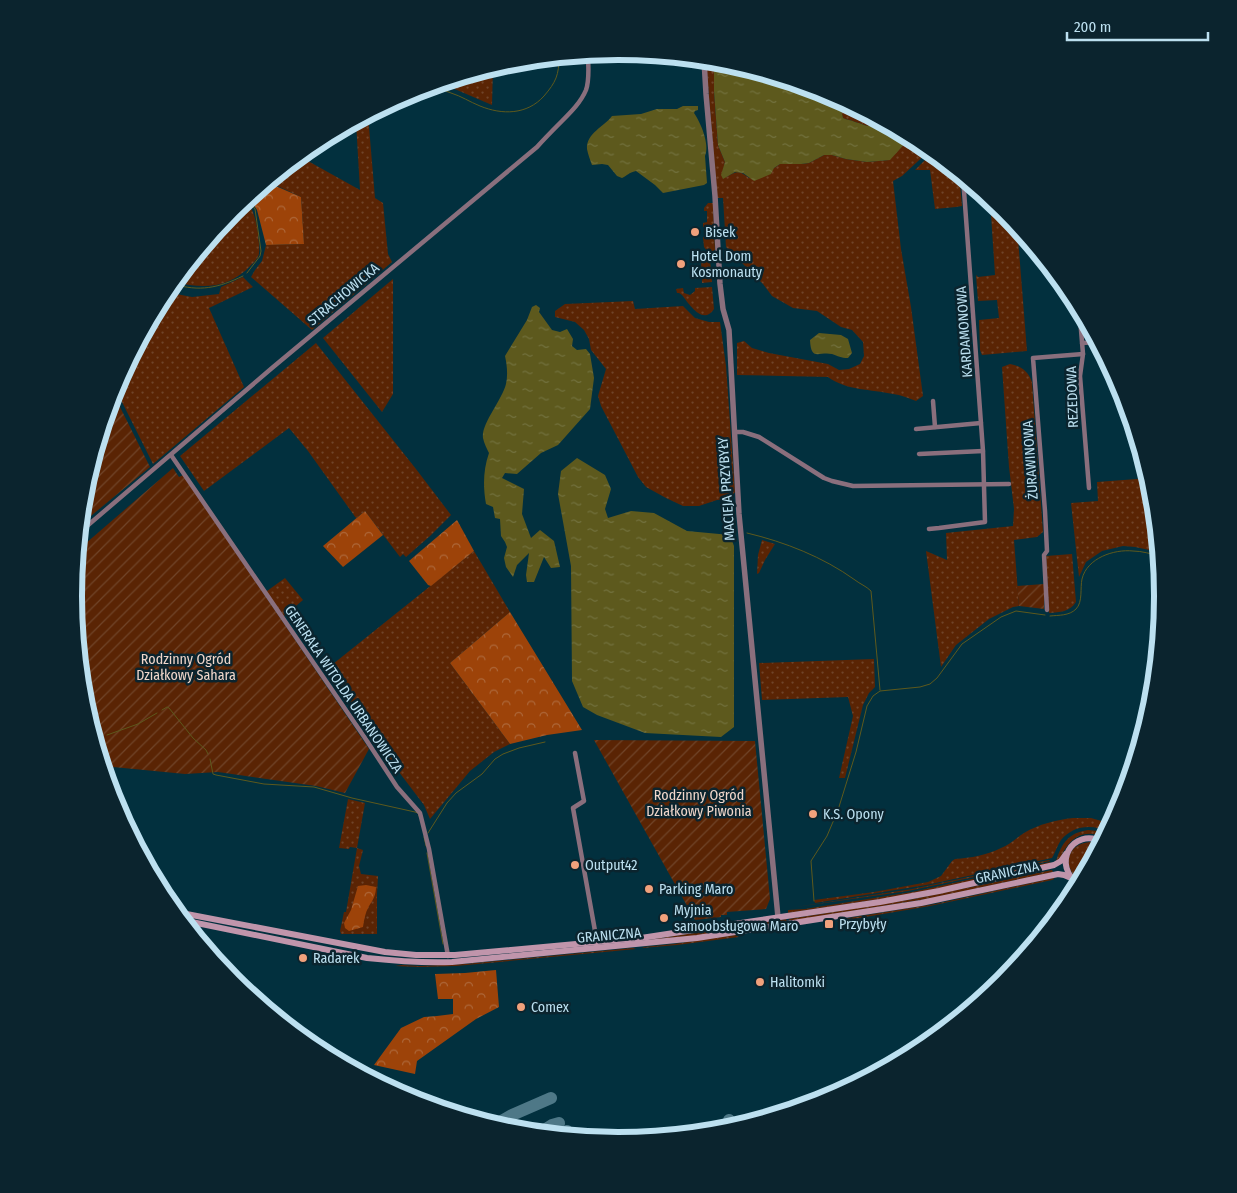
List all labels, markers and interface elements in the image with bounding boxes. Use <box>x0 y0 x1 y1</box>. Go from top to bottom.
scale bar <box>1067 10 1208 42</box>
text: 200 m <box>1074 18 1111 36</box>
place label: Bisek <box>705 224 736 241</box>
marker: Bisek <box>689 226 701 238</box>
place label: Hotel Dom Kosmonauty <box>691 248 763 281</box>
marker: Hotel Dom Kosmonauty <box>675 258 687 270</box>
street label: STRACHOWICKA <box>304 259 383 329</box>
street label: KARDAMONOWA <box>953 285 976 378</box>
street label: REZEDOWA <box>1063 365 1082 428</box>
street label: ŻURAWINOWA <box>1019 419 1042 500</box>
street label: MACIEJA PRZYBYŁY <box>714 437 739 541</box>
street label: GENERAŁA WITOLDA URBANOWICZA <box>281 602 407 777</box>
park label: Rodzinny Ogród Działkowy Sahara <box>136 651 236 684</box>
park label: Rodzinny Ogród Działkowy Piwonia <box>646 787 752 820</box>
place label: K.S. Opony <box>823 806 884 823</box>
marker: K.S. Opony <box>807 808 819 820</box>
place label: Output42 <box>585 857 638 874</box>
street label: GRANICZNA <box>974 857 1041 888</box>
marker: Output42 <box>569 859 581 871</box>
place label: Parking Maro <box>659 881 733 898</box>
marker: Parking Maro <box>643 883 655 895</box>
place label: Myjnia samoobsługowa Maro <box>674 902 798 935</box>
marker: Myjnia samoobsługowa Maro <box>658 912 670 924</box>
place label: Przybyły <box>839 916 887 933</box>
marker: Przybyły <box>823 918 835 930</box>
street label: GRANICZNA <box>576 924 643 947</box>
place label: Radarek <box>313 950 360 967</box>
marker: Radarek <box>297 952 309 964</box>
place label: Halitomki <box>770 974 825 991</box>
marker: Halitomki <box>754 976 766 988</box>
place label: Comex <box>531 999 570 1016</box>
marker: Comex <box>515 1001 527 1013</box>

